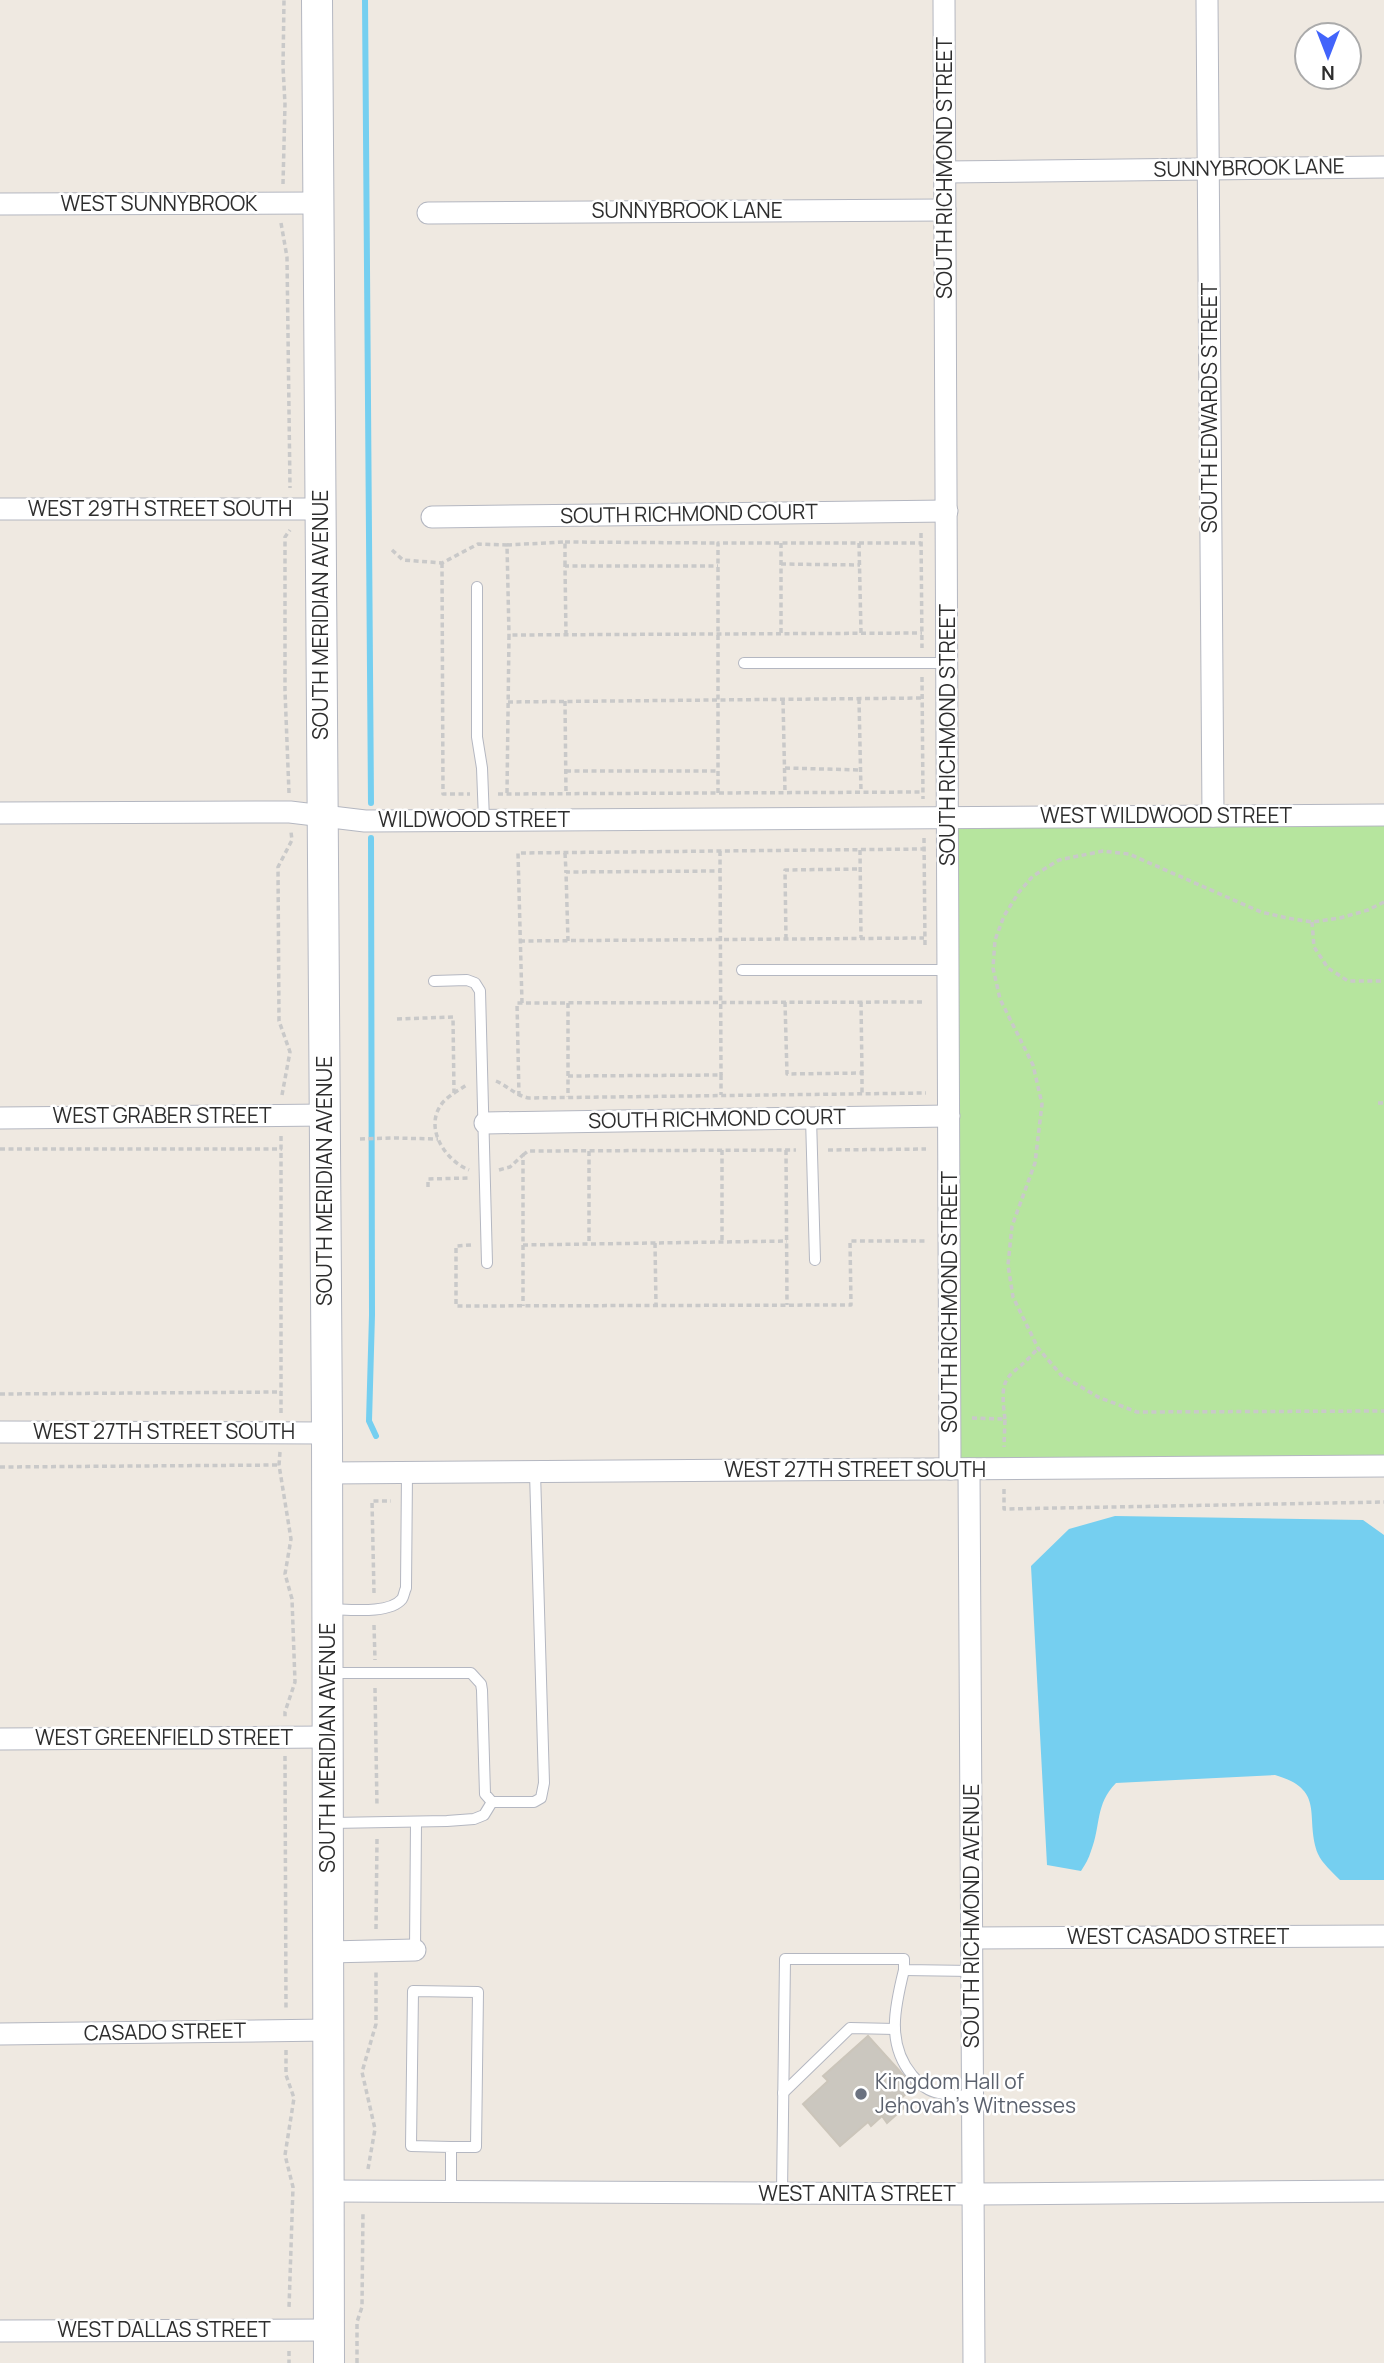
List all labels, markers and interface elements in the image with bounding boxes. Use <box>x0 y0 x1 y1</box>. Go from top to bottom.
north arrow <box>1293 21 1363 91</box>
street label: SOUTH RICHMOND STREET <box>930 36 958 299</box>
text: N <box>1321 60 1335 86</box>
street label: SUNNYBROOK LANE <box>1153 151 1345 183</box>
street label: WEST SUNNYBROOK <box>60 189 258 217</box>
street label: SUNNYBROOK LANE <box>591 196 783 224</box>
street label: SOUTH EDWARDS STREET <box>1195 282 1223 533</box>
street label: SOUTH MERIDIAN AVENUE <box>306 490 334 740</box>
street label: WEST 29TH STREET SOUTH <box>28 494 292 522</box>
street label: SOUTH RICHMOND COURT <box>560 497 819 529</box>
street label: SOUTH RICHMOND STREET <box>933 603 961 866</box>
street label: WEST WILDWOOD STREET <box>1040 801 1292 829</box>
street label: WILDWOOD STREET <box>378 805 570 833</box>
street label: SOUTH MERIDIAN AVENUE <box>310 1056 338 1306</box>
street label: WEST GRABER STREET <box>53 1101 272 1129</box>
street label: SOUTH RICHMOND COURT <box>588 1102 847 1134</box>
street label: SOUTH RICHMOND STREET <box>935 1170 963 1433</box>
street label: WEST 27TH STREET SOUTH <box>33 1417 295 1445</box>
street label: WEST 27TH STREET SOUTH <box>724 1455 986 1483</box>
street label: SOUTH MERIDIAN AVENUE <box>313 1623 341 1873</box>
street label: WEST GREENFIELD STREET <box>35 1723 294 1751</box>
street label: SOUTH RICHMOND AVENUE <box>957 1784 985 2048</box>
street label: WEST CASADO STREET <box>1067 1922 1290 1950</box>
street label: CASADO STREET <box>84 2016 247 2046</box>
place label: Kingdom Hall of Jehovah's Witnesses <box>875 2067 1076 2119</box>
marker: Kingdom Hall of Jehovah's Witnesses <box>853 2086 869 2102</box>
street label: WEST ANITA STREET <box>758 2179 956 2207</box>
street label: WEST DALLAS STREET <box>57 2315 271 2343</box>

